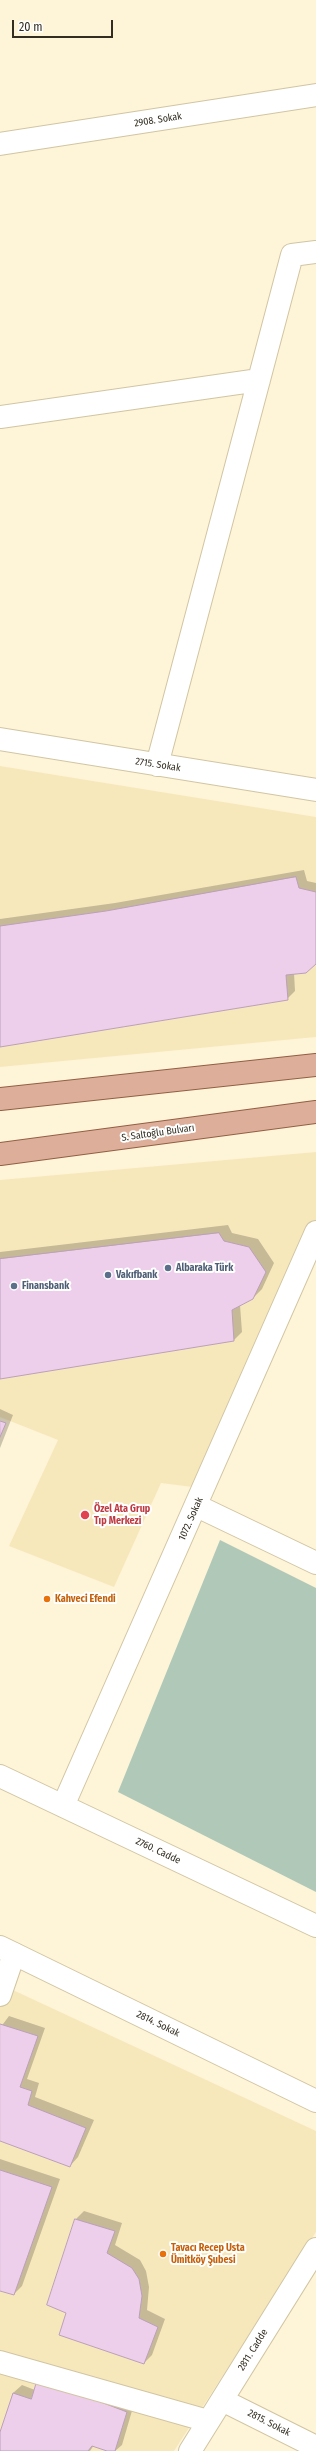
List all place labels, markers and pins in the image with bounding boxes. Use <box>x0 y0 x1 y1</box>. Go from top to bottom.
place label: Albaraka Türk <box>176 1262 233 1274</box>
marker: Albaraka Türk <box>163 1263 173 1273</box>
place label: Vakıfbank <box>116 1269 157 1281</box>
marker: Vakıfbank <box>103 1270 113 1280</box>
place label: Finansbank <box>22 1280 69 1292</box>
marker: Finansbank <box>9 1281 19 1291</box>
place label: Özel Ata Grup Tıp Merkezi <box>94 1503 150 1526</box>
marker: Özel Ata Grup Tıp Merkezi <box>79 1509 91 1521</box>
place label: Kahveci Efendi <box>55 1593 116 1605</box>
marker: Kahveci Efendi <box>42 1594 52 1604</box>
place label: Tavacı Recep Usta Ümitköy Şubesi <box>171 2242 245 2266</box>
marker: Tavacı Recep Usta Ümitköy Şubesi <box>158 2249 168 2259</box>

